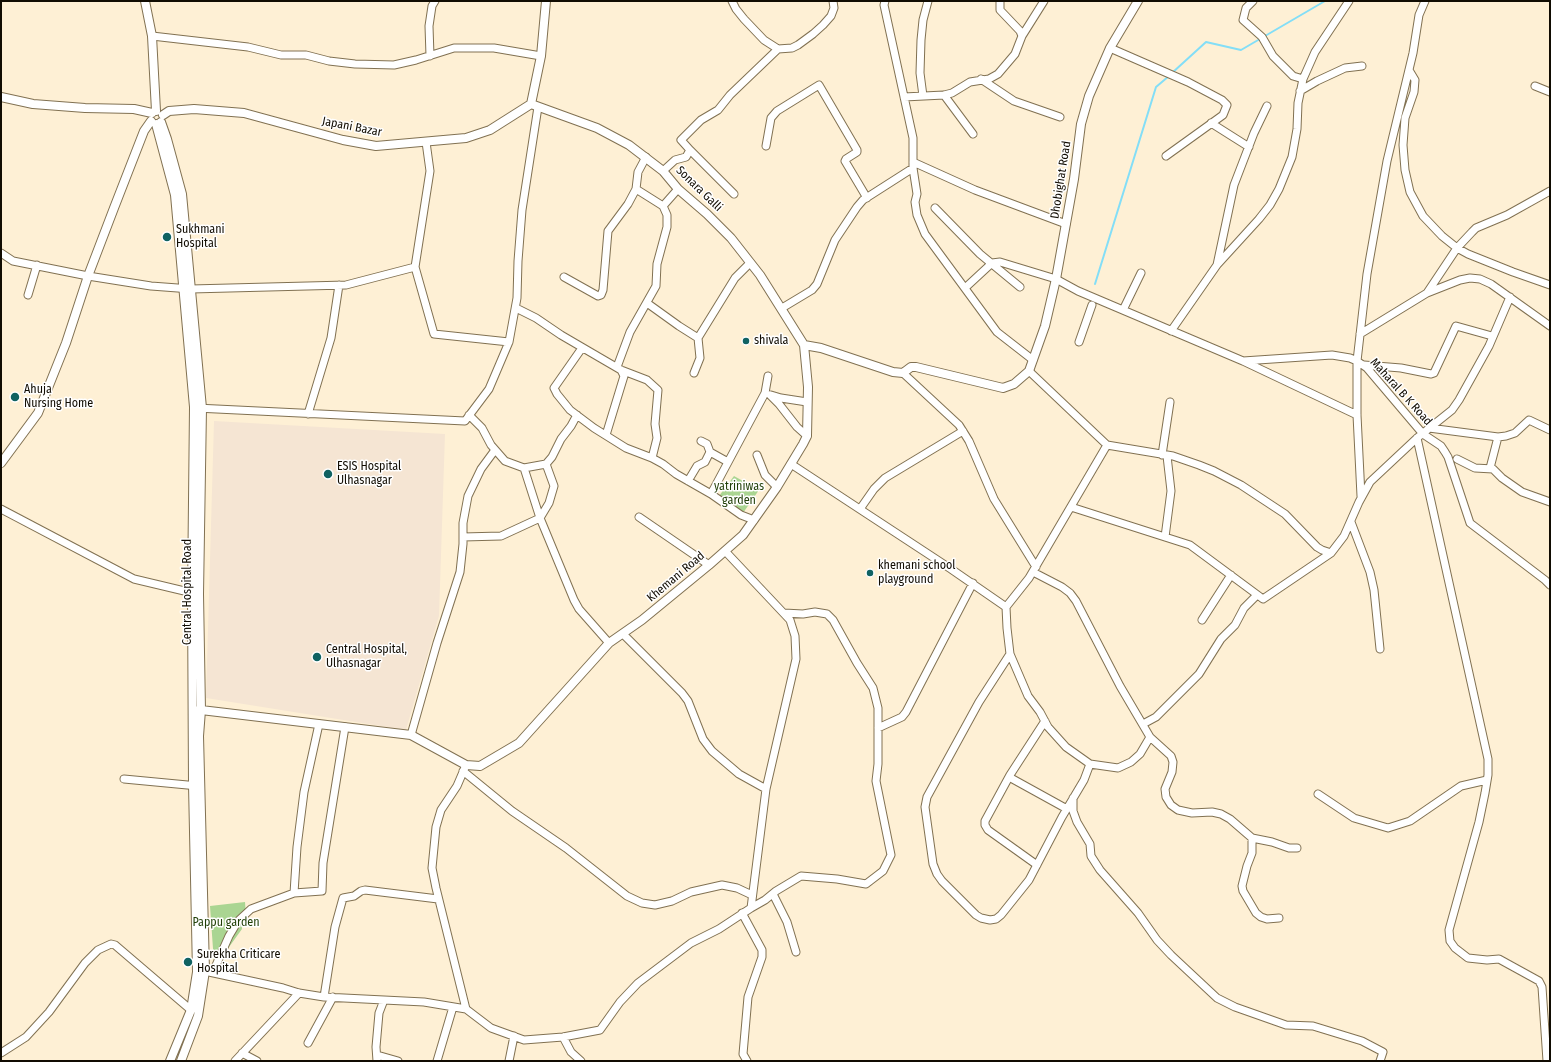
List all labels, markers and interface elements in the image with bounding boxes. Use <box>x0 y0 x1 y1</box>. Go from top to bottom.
street label: Japani Bazar <box>321 114 383 140</box>
street label: Dhobighat Road <box>1048 140 1074 220</box>
street label: Sonara Galli <box>673 163 725 215</box>
place label: Sukhmani Hospital <box>176 223 225 251</box>
marker: Sukhmani Hospital <box>161 231 173 243</box>
place label: shivala <box>754 334 788 348</box>
marker: shivala <box>741 336 751 346</box>
street label: Maharal B K Road <box>1367 355 1435 429</box>
place label: Ahuja Nursing Home <box>24 383 93 411</box>
marker: Ahuja Nursing Home <box>9 391 21 403</box>
place label: ESIS Hospital Ulhasnagar <box>337 460 401 488</box>
marker: ESIS Hospital Ulhasnagar <box>322 468 334 480</box>
park label: yatriniwas garden <box>714 480 764 508</box>
street label: Central Hospital Road <box>181 539 195 645</box>
street label: Khemani Road <box>644 549 708 605</box>
place label: khemani school playground <box>878 559 955 587</box>
marker: khemani school playground <box>865 568 875 578</box>
place label: Central Hospital, Ulhasnagar <box>326 643 407 671</box>
marker: Central Hospital, Ulhasnagar <box>311 651 323 663</box>
park label: Pappu garden <box>192 916 260 930</box>
place label: Surekha Criticare Hospital <box>197 948 280 976</box>
marker: Surekha Criticare Hospital <box>182 956 194 968</box>

